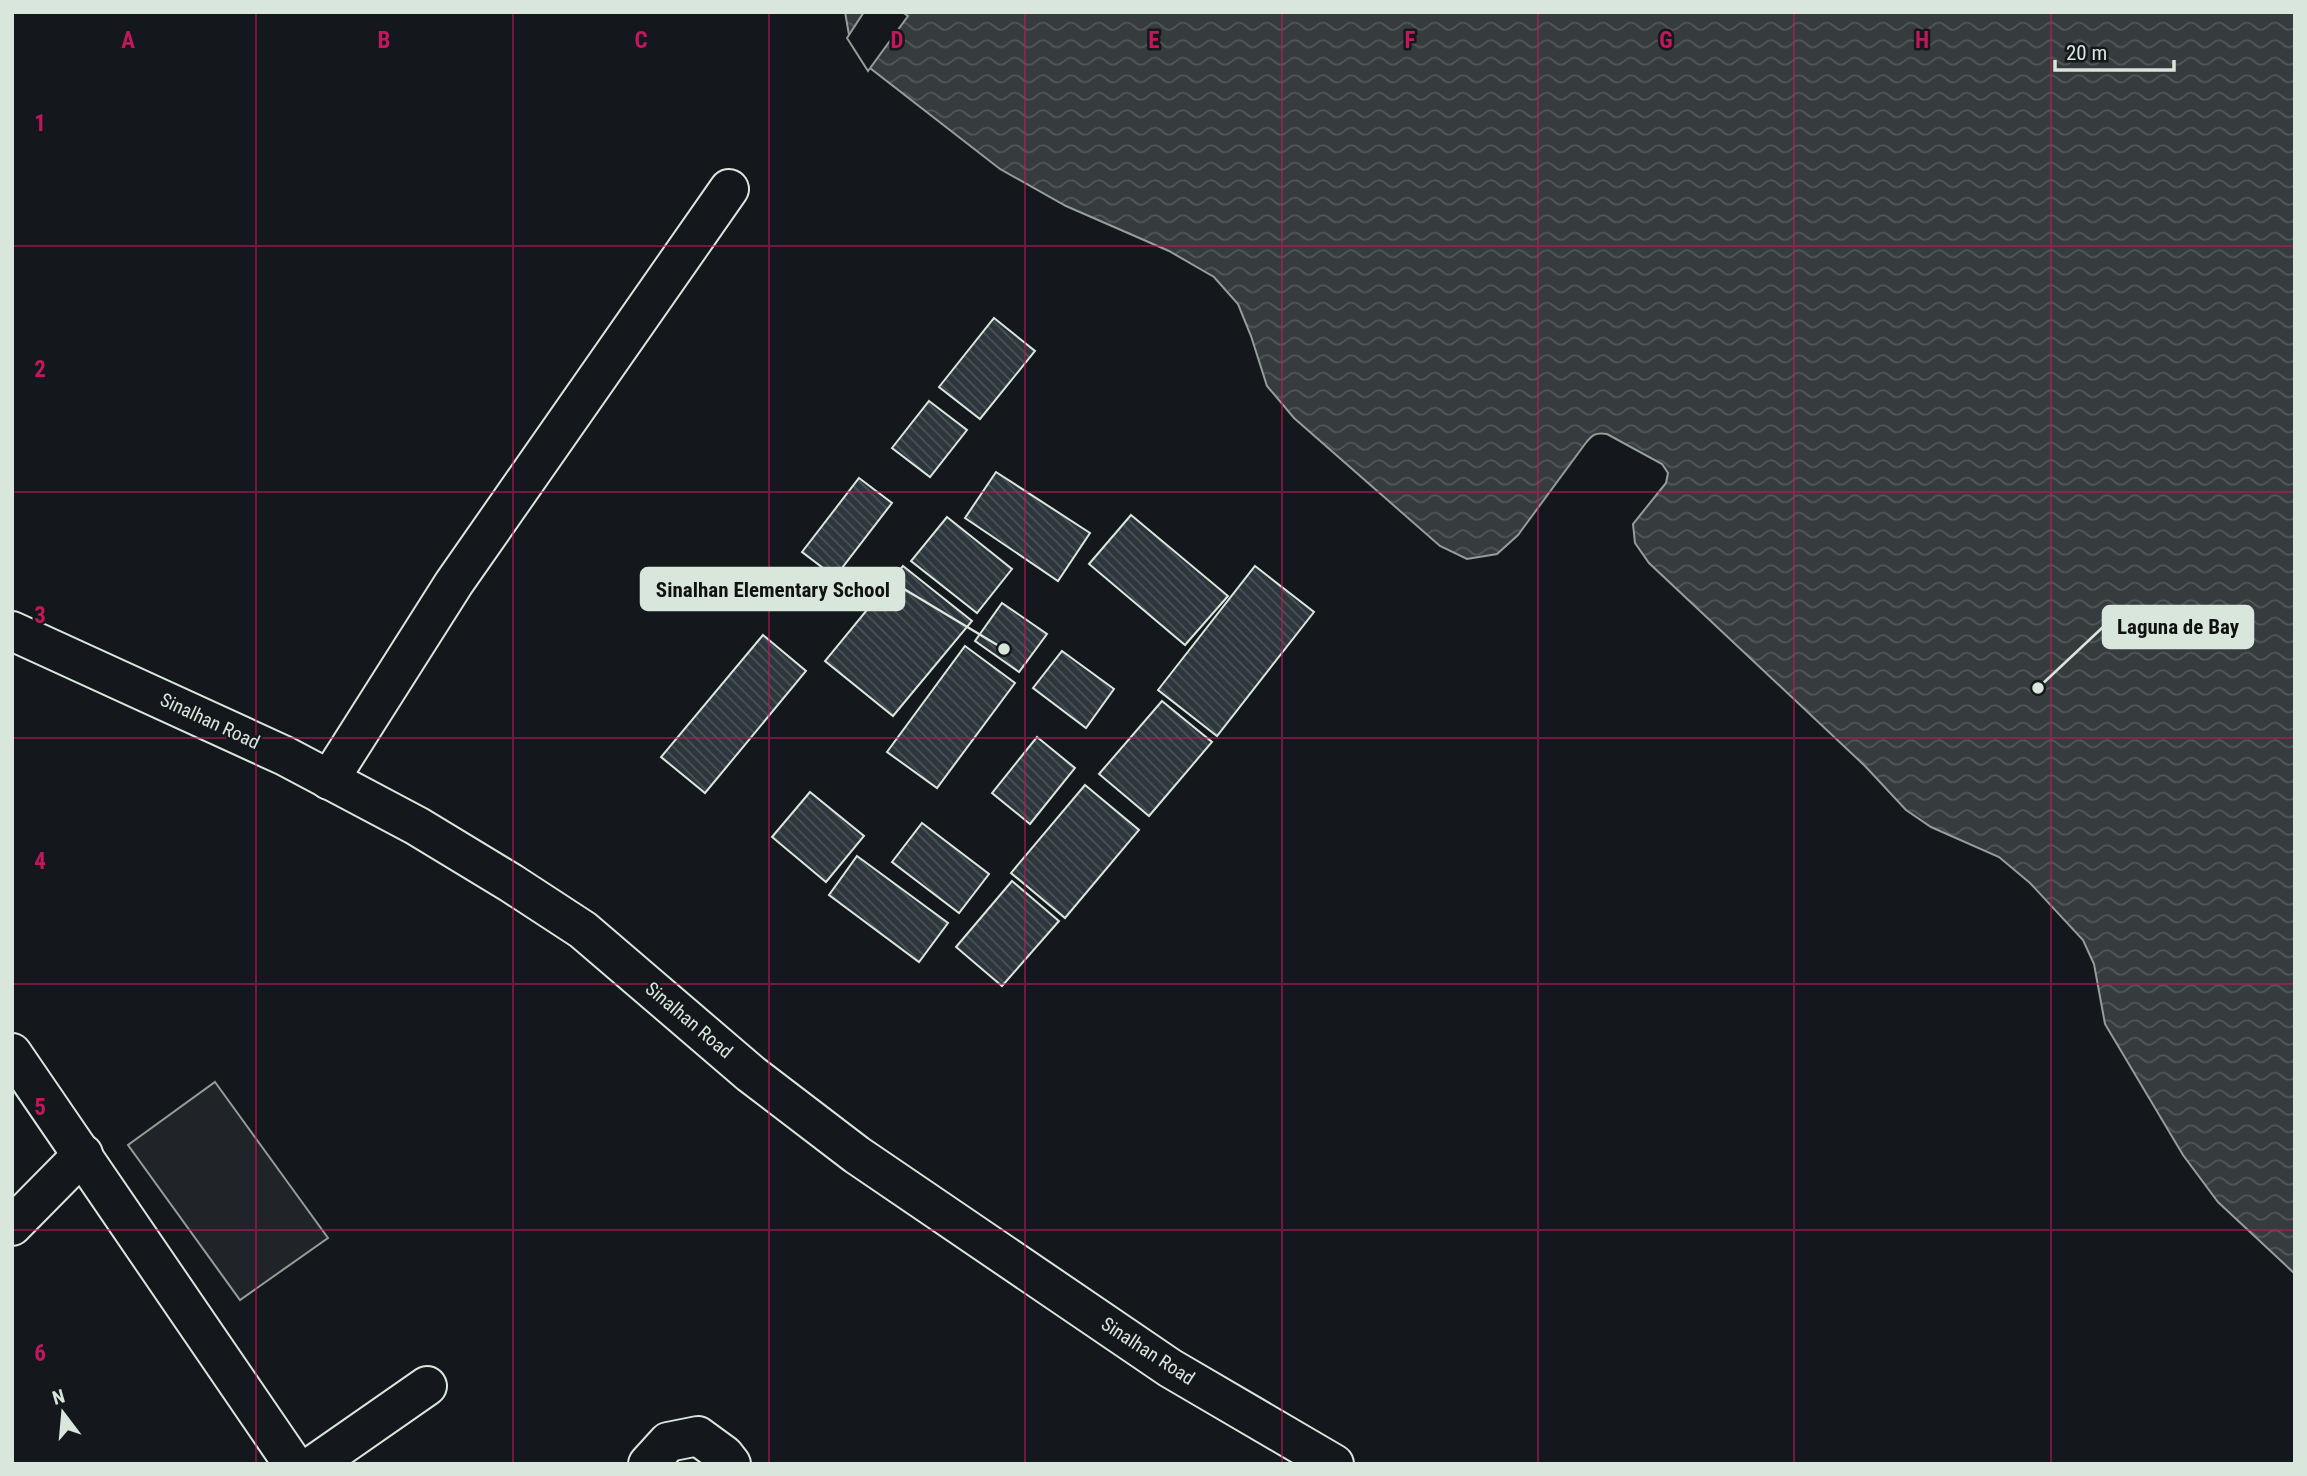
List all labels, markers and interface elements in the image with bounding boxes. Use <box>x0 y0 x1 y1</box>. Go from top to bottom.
text: A <box>121 27 135 54</box>
text: B <box>378 27 390 54</box>
text: C <box>634 27 648 54</box>
text: D <box>891 27 904 54</box>
text: E <box>1148 27 1160 54</box>
text: F <box>1405 27 1416 54</box>
text: G <box>1659 27 1673 54</box>
text: H <box>1915 27 1929 54</box>
scale bar <box>2055 28 2174 72</box>
text: 20 m <box>2066 41 2107 65</box>
text: 1 <box>34 110 46 137</box>
text: 2 <box>34 356 46 383</box>
callout: Sinalhan Elementary School <box>641 568 904 610</box>
text: Sinalhan Elementary School <box>656 578 890 602</box>
text: 3 <box>34 602 46 629</box>
callout: Laguna de Bay <box>2103 606 2253 648</box>
text: Laguna de Bay <box>2117 615 2240 639</box>
street label: Sinalhan Road <box>157 688 263 754</box>
text: 4 <box>34 848 46 875</box>
street label: Sinalhan Road <box>641 977 737 1063</box>
text: 5 <box>34 1094 46 1121</box>
street label: Sinalhan Road <box>1097 1312 1199 1390</box>
text: 6 <box>34 1340 46 1367</box>
north arrow <box>28 1378 98 1448</box>
text: N <box>50 1384 67 1410</box>

